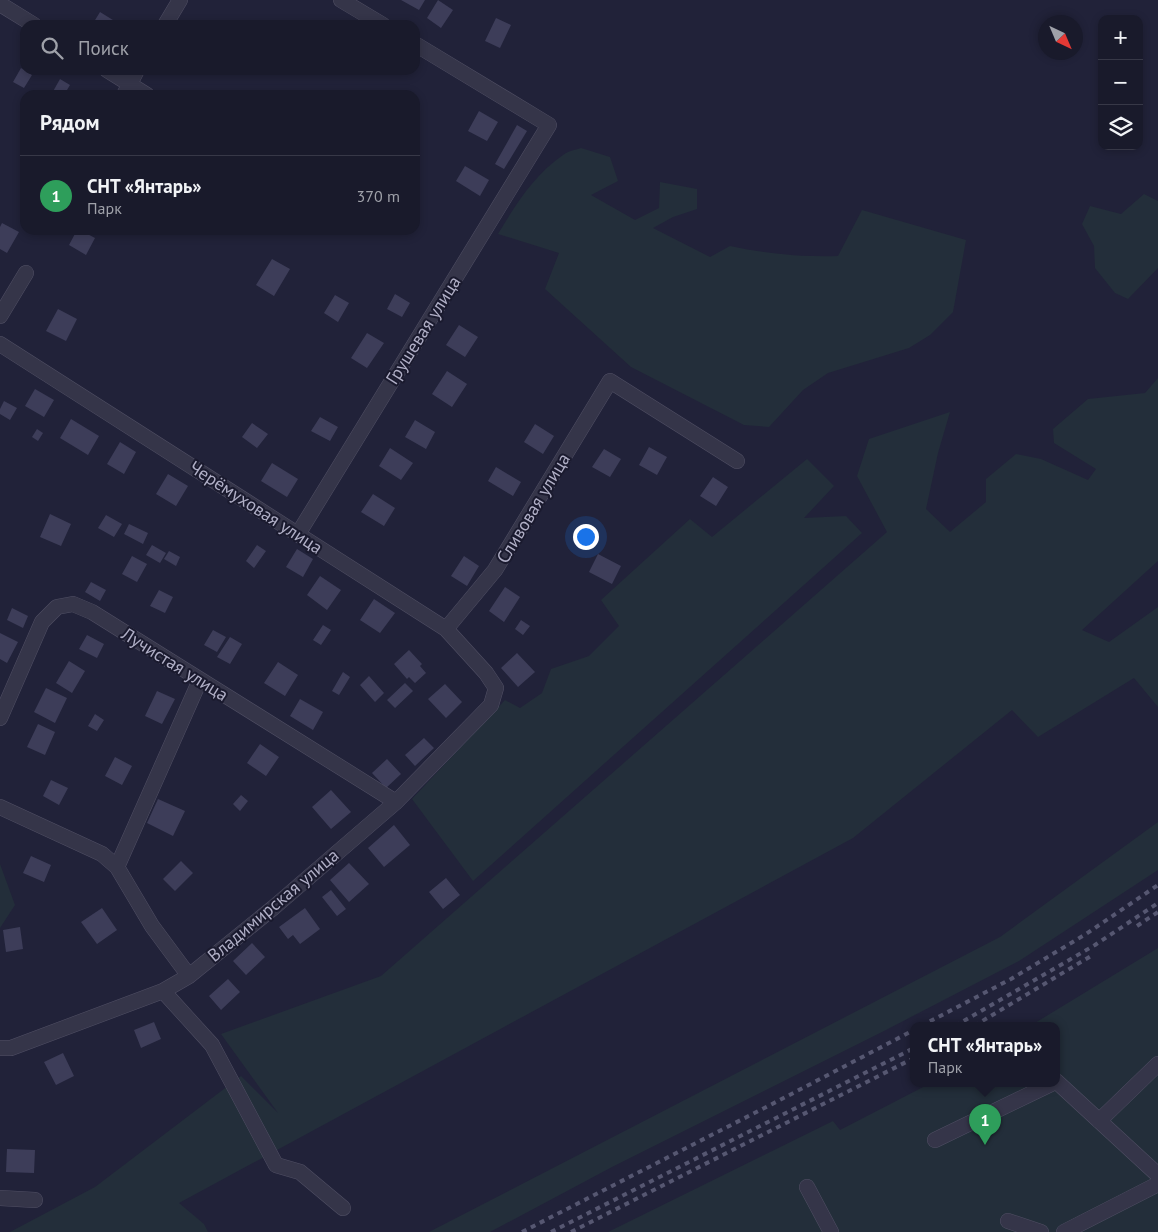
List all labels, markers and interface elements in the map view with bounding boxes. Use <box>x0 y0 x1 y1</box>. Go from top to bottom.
north arrow <box>1038 15 1083 60</box>
map controls <box>1098 15 1143 150</box>
button: + <box>1098 15 1143 60</box>
search box <box>20 20 420 75</box>
icon: search <box>38 34 66 62</box>
text: Поиск <box>78 36 129 60</box>
button: − <box>1098 60 1143 105</box>
button: layers <box>1098 105 1143 150</box>
text: Рядом <box>40 109 99 136</box>
text: СНТ «Янтарь» <box>87 174 202 198</box>
text: 1 <box>51 186 61 206</box>
text: 370 m <box>357 186 400 206</box>
text: Парк <box>87 198 122 218</box>
street label: Грушевая улица <box>381 272 465 388</box>
street label: Сливовая улица <box>491 449 575 567</box>
street label: Черёмуховая улица <box>185 455 327 559</box>
your location <box>573 524 599 550</box>
street label: Лучистая улица <box>117 622 233 706</box>
street label: Владимирская улица <box>203 843 343 967</box>
popup <box>910 1022 1060 1087</box>
text: СНТ «Янтарь» <box>928 1033 1042 1057</box>
text: Парк <box>928 1057 963 1077</box>
pin: 1 <box>969 1104 1001 1145</box>

